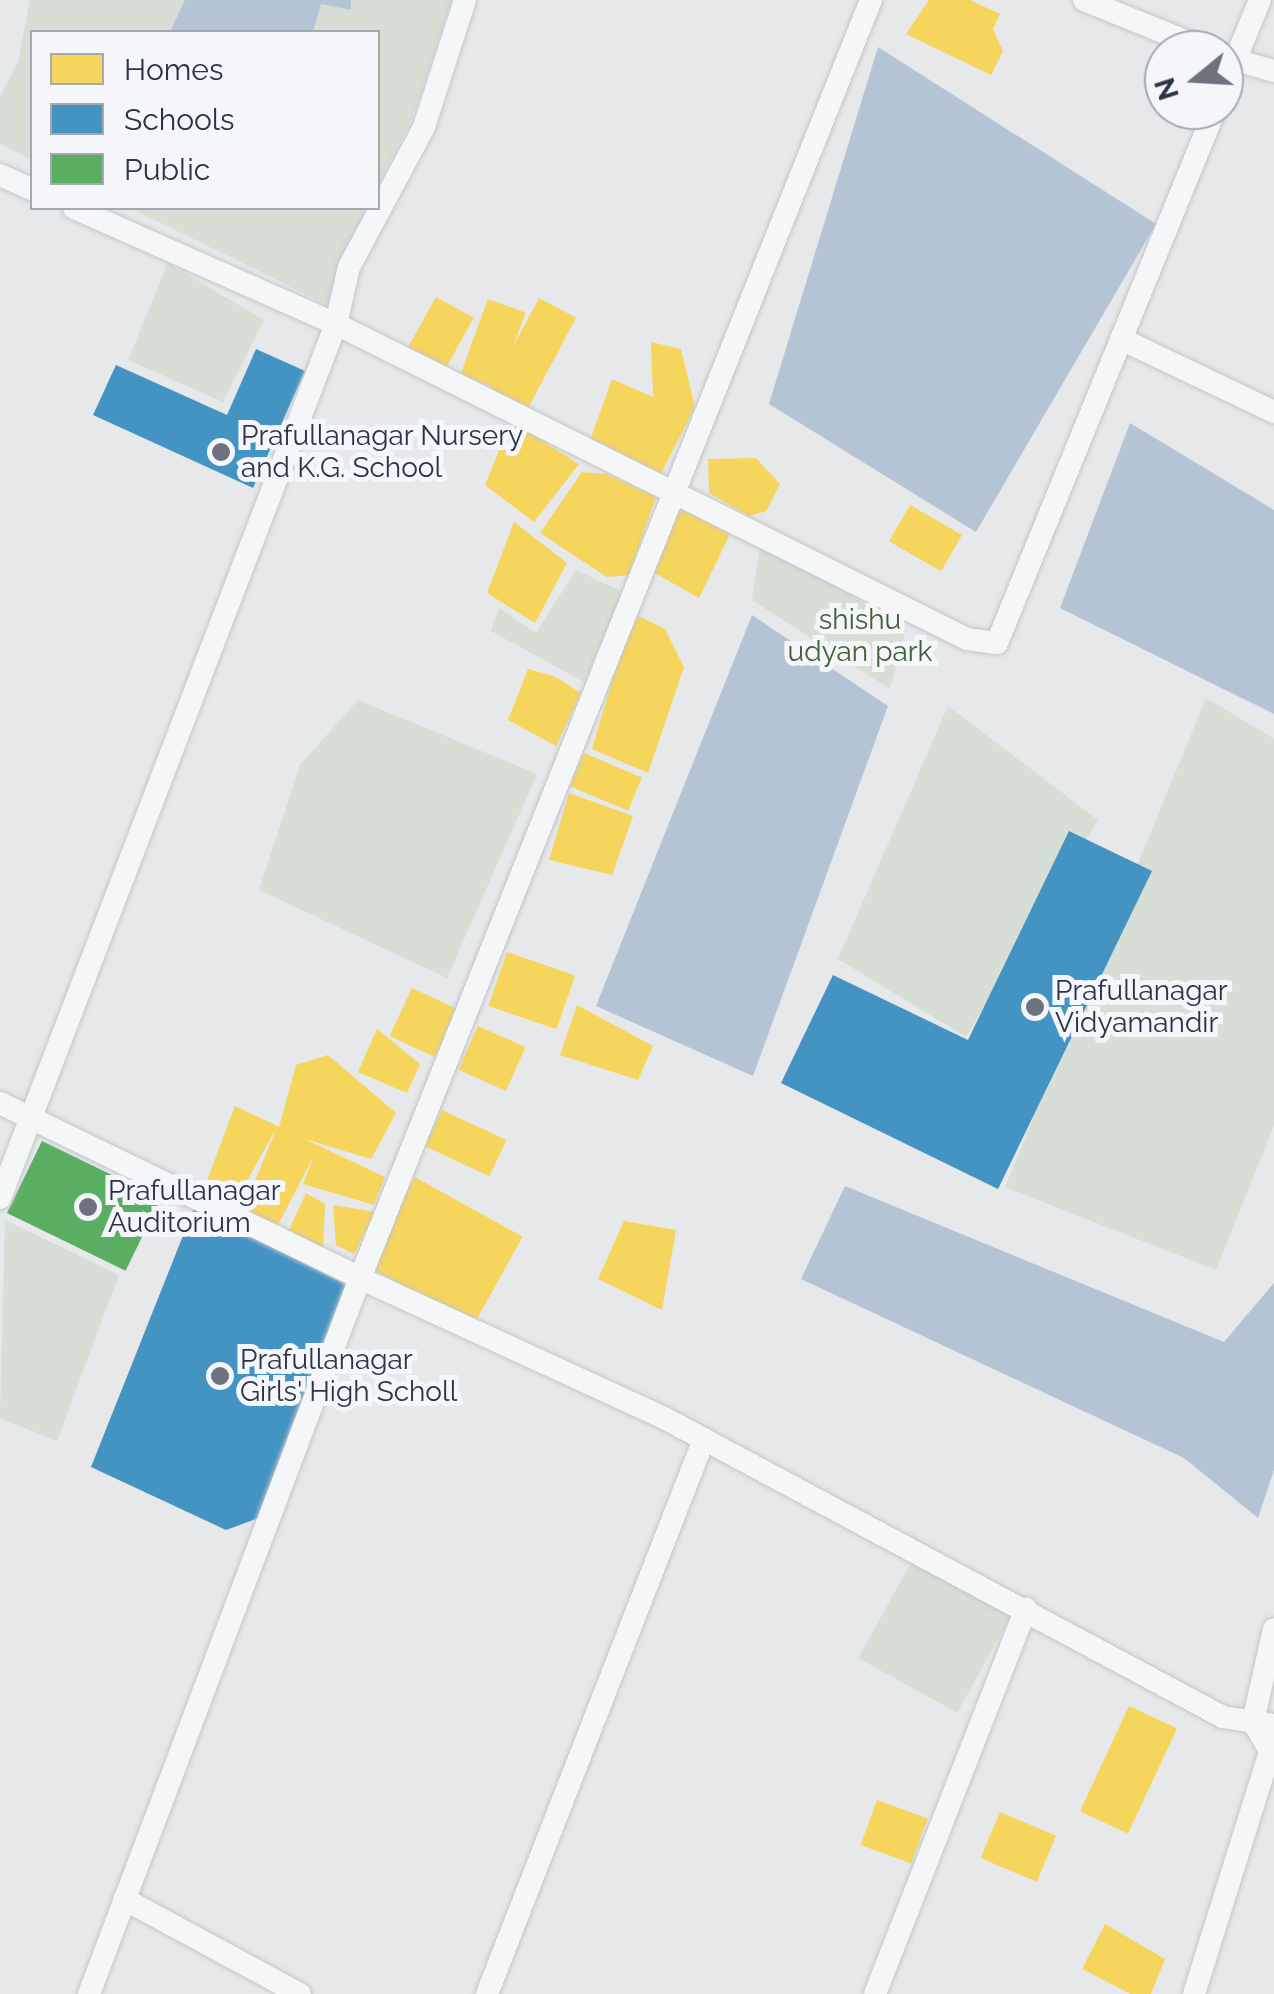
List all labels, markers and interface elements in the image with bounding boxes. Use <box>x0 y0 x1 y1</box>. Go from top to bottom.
legend <box>30 30 380 210</box>
north arrow <box>1144 30 1244 130</box>
text: Homes <box>124 52 223 87</box>
text: N <box>1148 74 1186 104</box>
text: Schools <box>124 102 235 137</box>
text: Public <box>124 152 210 187</box>
place label: Prafullanagar Nursery and K.G. School <box>241 419 524 485</box>
marker: Prafullanagar Nursery and K.G. School <box>210 441 232 463</box>
park label: shishu udyan park <box>788 603 932 669</box>
place label: Prafullanagar Vidyamandir <box>1055 974 1228 1040</box>
marker: Prafullanagar Vidyamandir <box>1024 996 1046 1018</box>
place label: Prafullanagar Auditorium <box>108 1174 281 1240</box>
marker: Prafullanagar Auditorium <box>77 1196 99 1218</box>
place label: Prafullanagar Girls' High Scholl <box>240 1343 458 1409</box>
marker: Prafullanagar Girls' High Scholl <box>209 1365 231 1387</box>

